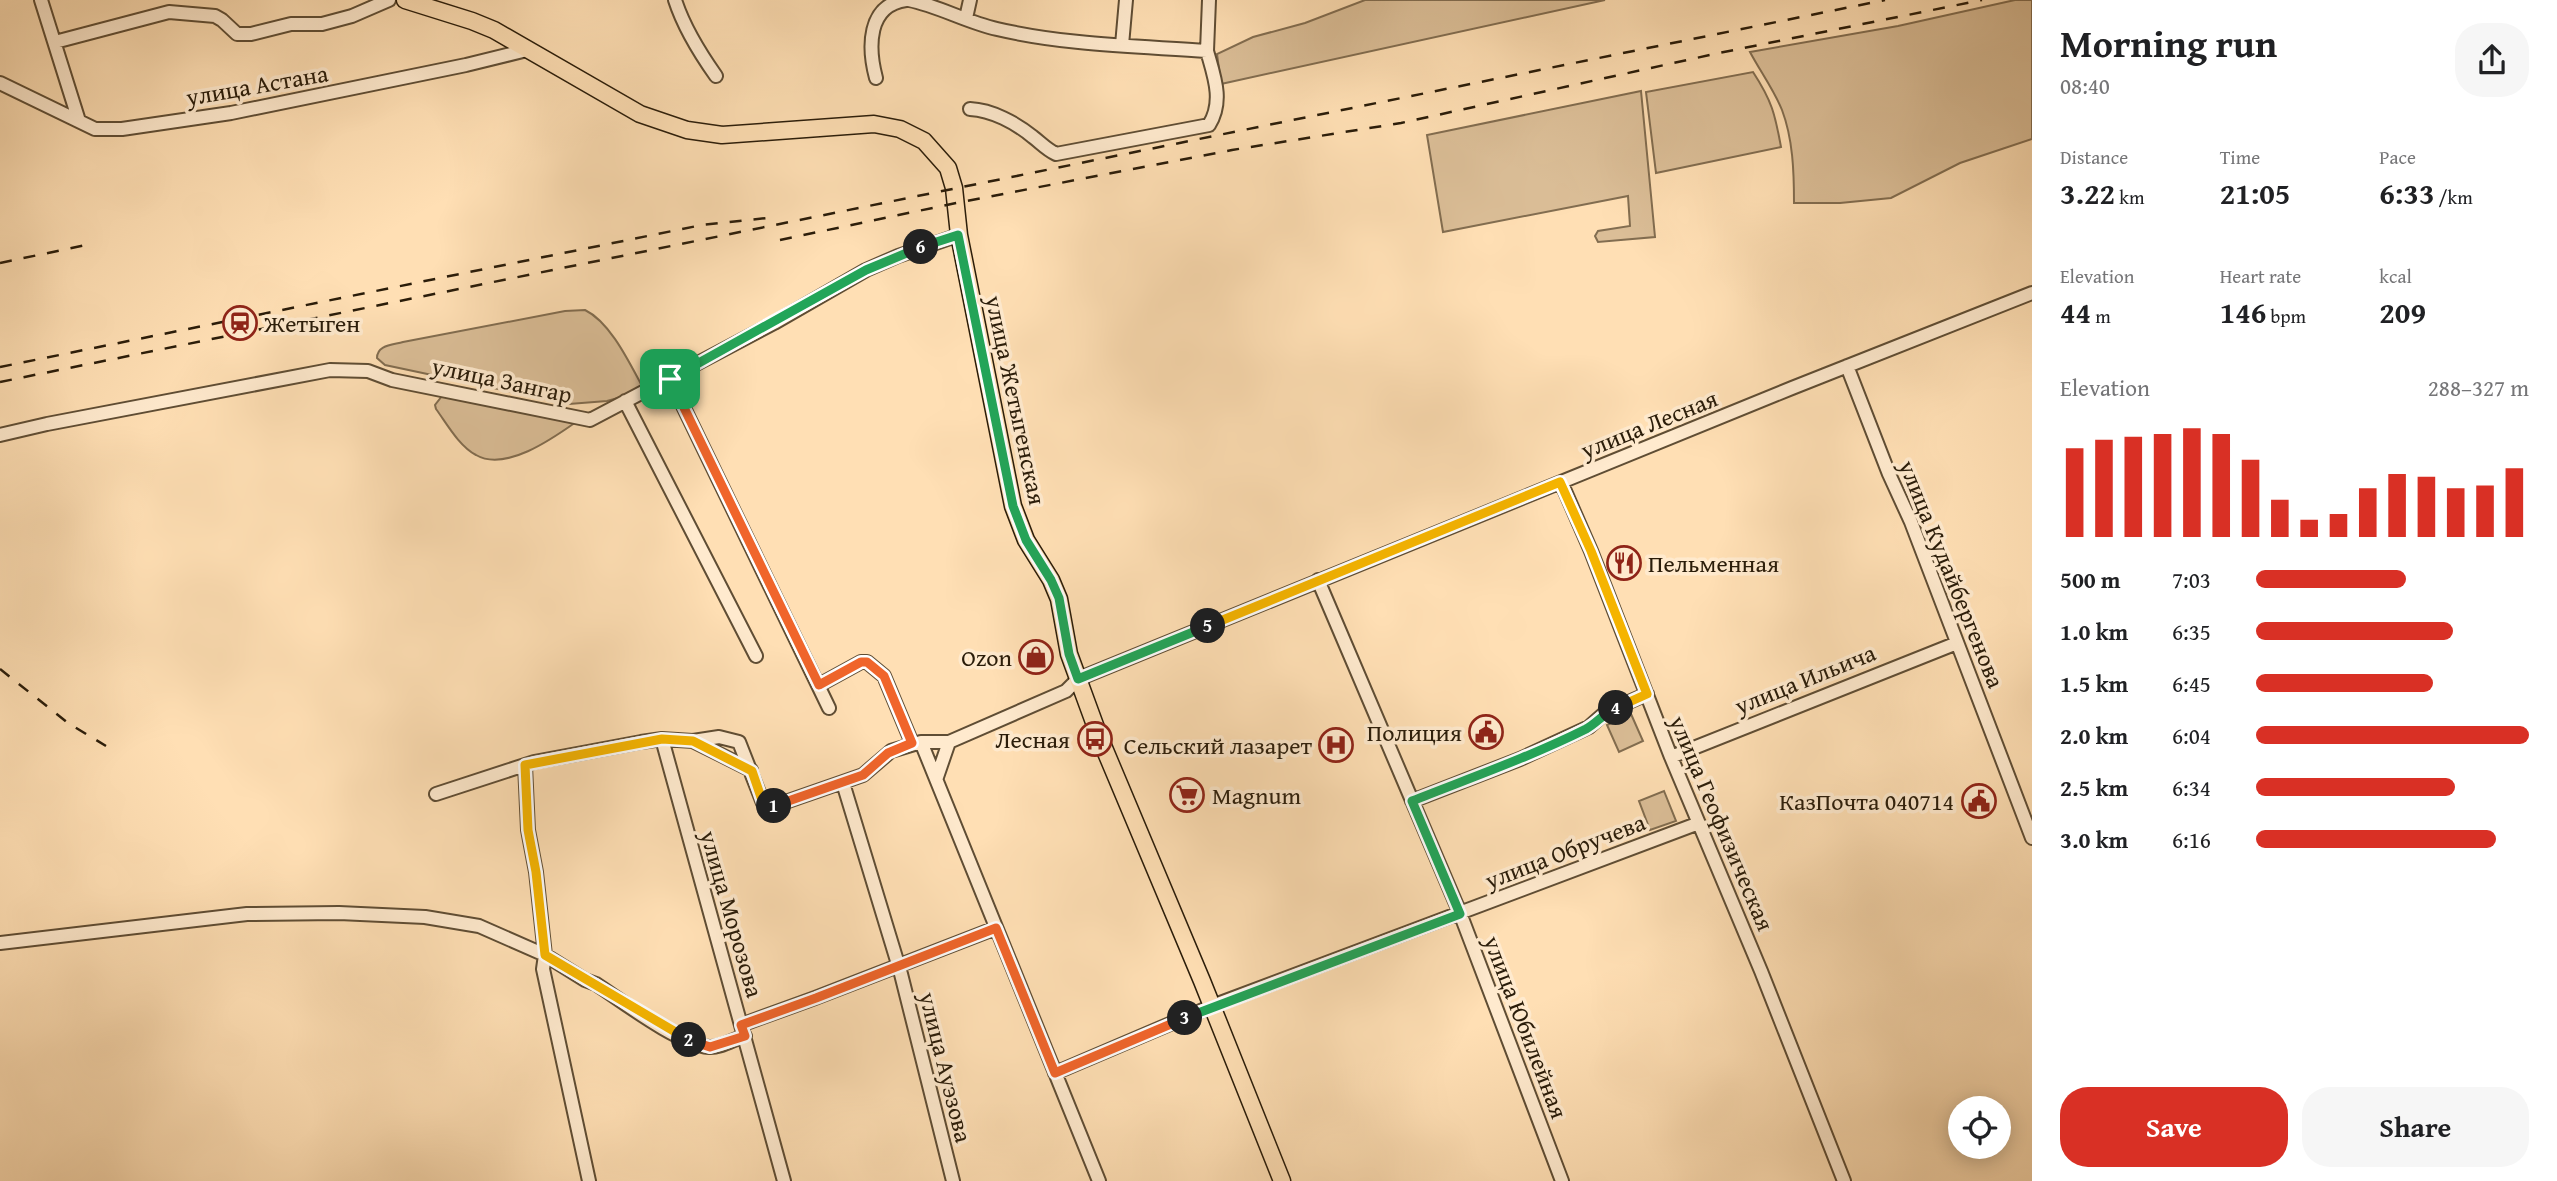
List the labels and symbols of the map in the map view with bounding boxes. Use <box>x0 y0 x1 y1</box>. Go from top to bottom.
street label: улица Астана <box>182 55 331 115</box>
pin: 6 <box>904 230 939 264</box>
street label: улица Жетыгенская <box>977 291 1055 508</box>
station icon: Жетыген <box>221 304 259 342</box>
place label: Жетыген <box>263 306 360 341</box>
street label: улица Зангар <box>428 348 575 412</box>
pin <box>640 349 700 409</box>
street label: улица Лесная <box>1574 381 1723 468</box>
street label: улица Кудайбергенова <box>1890 454 2014 694</box>
restaurant icon: Пельменная <box>1605 544 1643 582</box>
place label: Пельменная <box>1648 546 1779 581</box>
pin: 5 <box>1190 608 1226 644</box>
street label: улица Ильича <box>1728 635 1881 724</box>
shop icon: Ozon <box>1017 638 1055 676</box>
place label: Ozon <box>961 640 1013 675</box>
pin: 4 <box>1598 690 1634 726</box>
street label: улица Геофизическая <box>1660 709 1783 936</box>
public building icon: Полиция <box>1467 713 1505 751</box>
place label: Полиция <box>1367 715 1462 750</box>
bus stop icon: Лесная <box>1076 720 1114 758</box>
place label: Лесная <box>995 722 1070 757</box>
hospital icon: Сельский лазарет <box>1317 726 1355 764</box>
place label: Сельский лазарет <box>1124 728 1312 763</box>
supermarket icon: Magnum <box>1168 776 1206 814</box>
place label: Magnum <box>1212 778 1301 813</box>
public building icon: КазПочта 040714 <box>1960 782 1998 820</box>
place label: КазПочта 040714 <box>1779 784 1954 819</box>
pin: 1 <box>756 788 792 824</box>
street label: улица Обручева <box>1479 804 1651 898</box>
street label: улица Морозова <box>691 825 773 1002</box>
street label: улица Юбилейная <box>1475 930 1577 1124</box>
street label: улица Ауэзова <box>910 987 982 1146</box>
pin: 3 <box>1168 1000 1202 1036</box>
pin: 2 <box>672 1023 706 1058</box>

